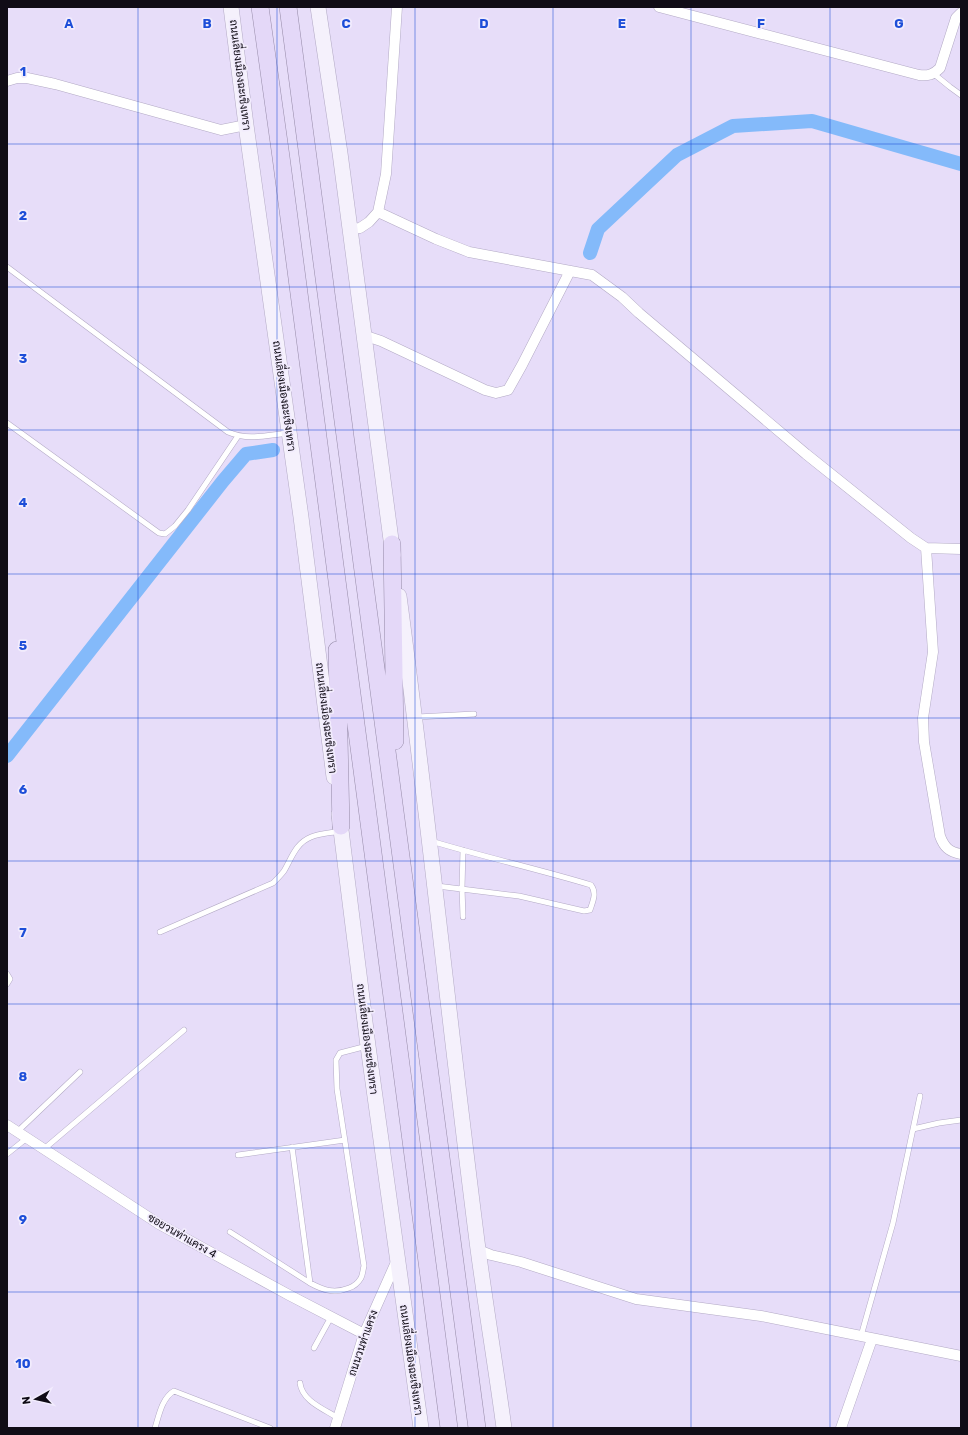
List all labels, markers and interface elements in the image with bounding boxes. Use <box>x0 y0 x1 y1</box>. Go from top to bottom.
text: A <box>64 16 74 31</box>
text: B <box>202 16 212 31</box>
text: C <box>341 16 351 31</box>
text: D <box>479 16 489 31</box>
text: E <box>618 16 626 31</box>
text: F <box>757 16 765 31</box>
text: G <box>894 16 904 31</box>
street label: ถนนเลี่ยงเมืองฉะเชิงเทรา <box>227 18 258 131</box>
text: 1 <box>20 64 26 79</box>
text: 2 <box>19 208 27 223</box>
street label: ถนนเลี่ยงเมืองฉะเชิงเทรา <box>270 339 303 452</box>
text: 3 <box>19 351 28 366</box>
text: 4 <box>19 495 28 510</box>
text: 5 <box>19 638 27 653</box>
street label: ถนนเลี่ยงเมืองฉะเชิงเทรา <box>313 661 344 774</box>
text: 6 <box>19 782 28 797</box>
text: 7 <box>19 925 27 940</box>
street label: ถนนเลี่ยงเมืองฉะเชิงเทรา <box>354 982 385 1095</box>
text: 8 <box>19 1069 28 1084</box>
street label: ซอยวนท่าแครง 4 <box>145 1210 219 1261</box>
text: 9 <box>19 1212 27 1227</box>
street label: ถนนเลี่ยงเมืองฉะเชิงเทรา <box>397 1303 430 1416</box>
street label: ถนนวนท่าแครง <box>345 1308 380 1378</box>
text: 10 <box>15 1356 31 1371</box>
north arrow <box>16 1379 56 1419</box>
text: N <box>20 1395 34 1405</box>

